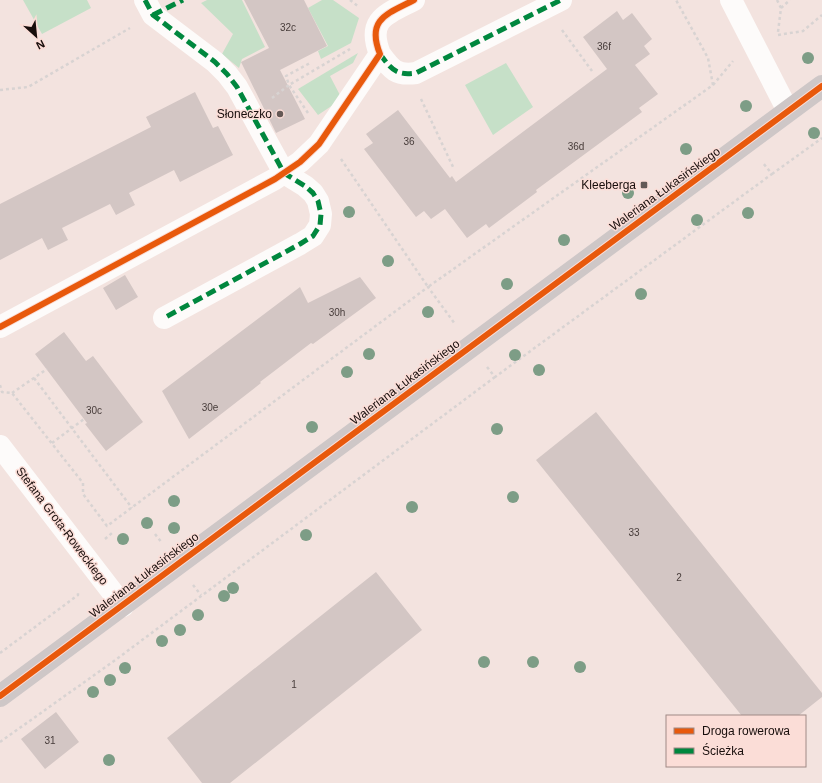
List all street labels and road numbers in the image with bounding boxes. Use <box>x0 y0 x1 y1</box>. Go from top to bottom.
street label: Waleriana Łukasińskiego <box>607 144 723 234</box>
street label: Waleriana Łukasińskiego <box>348 336 463 428</box>
street label: Stefana Grota-Roweckiego <box>13 464 111 588</box>
street label: Waleriana Łukasińskiego <box>87 529 202 621</box>

